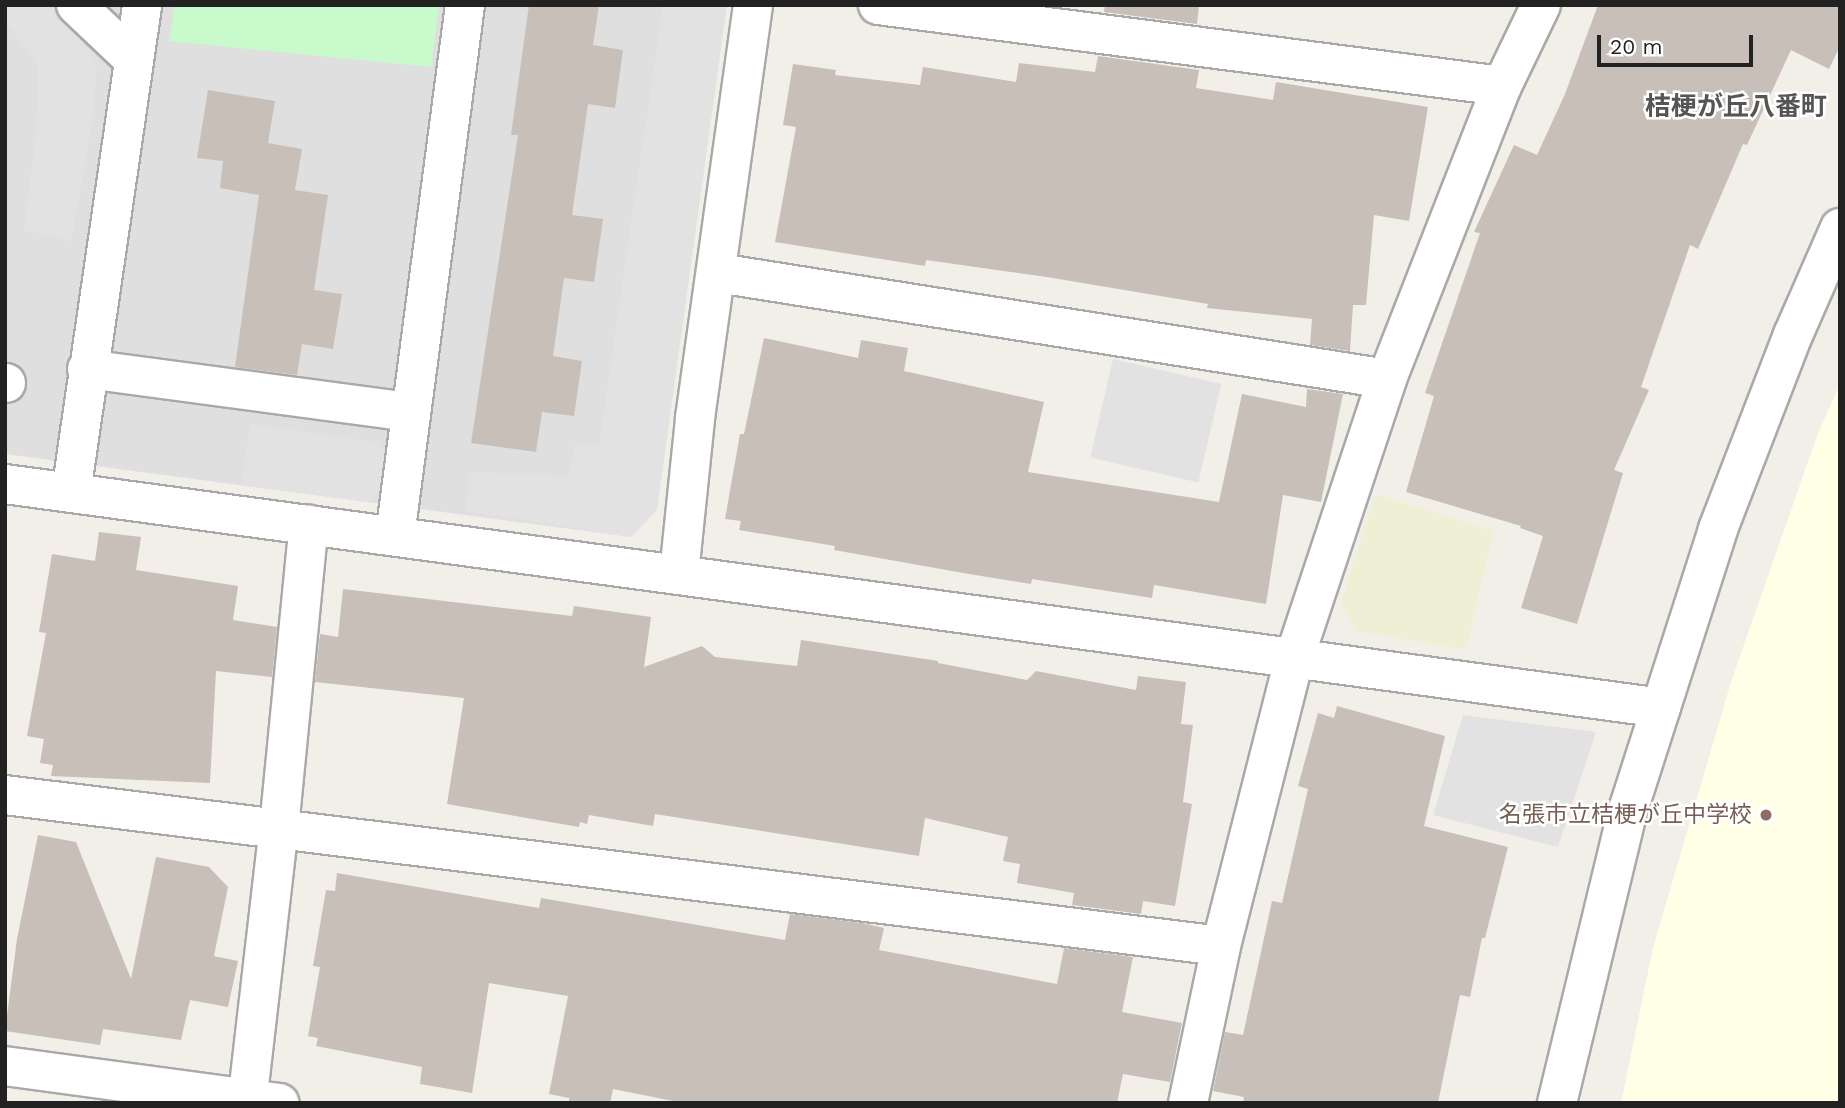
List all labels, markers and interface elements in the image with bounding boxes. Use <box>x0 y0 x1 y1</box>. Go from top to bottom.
scale bar <box>1600 21 1756 65</box>
text: 20 m <box>1610 34 1662 59</box>
district label: 桔梗が丘八番町 <box>1645 91 1827 123</box>
place label: 名張市立桔梗が丘中学校 <box>1499 801 1752 829</box>
marker: 名張市立桔梗が丘中学校 <box>1758 807 1774 823</box>

